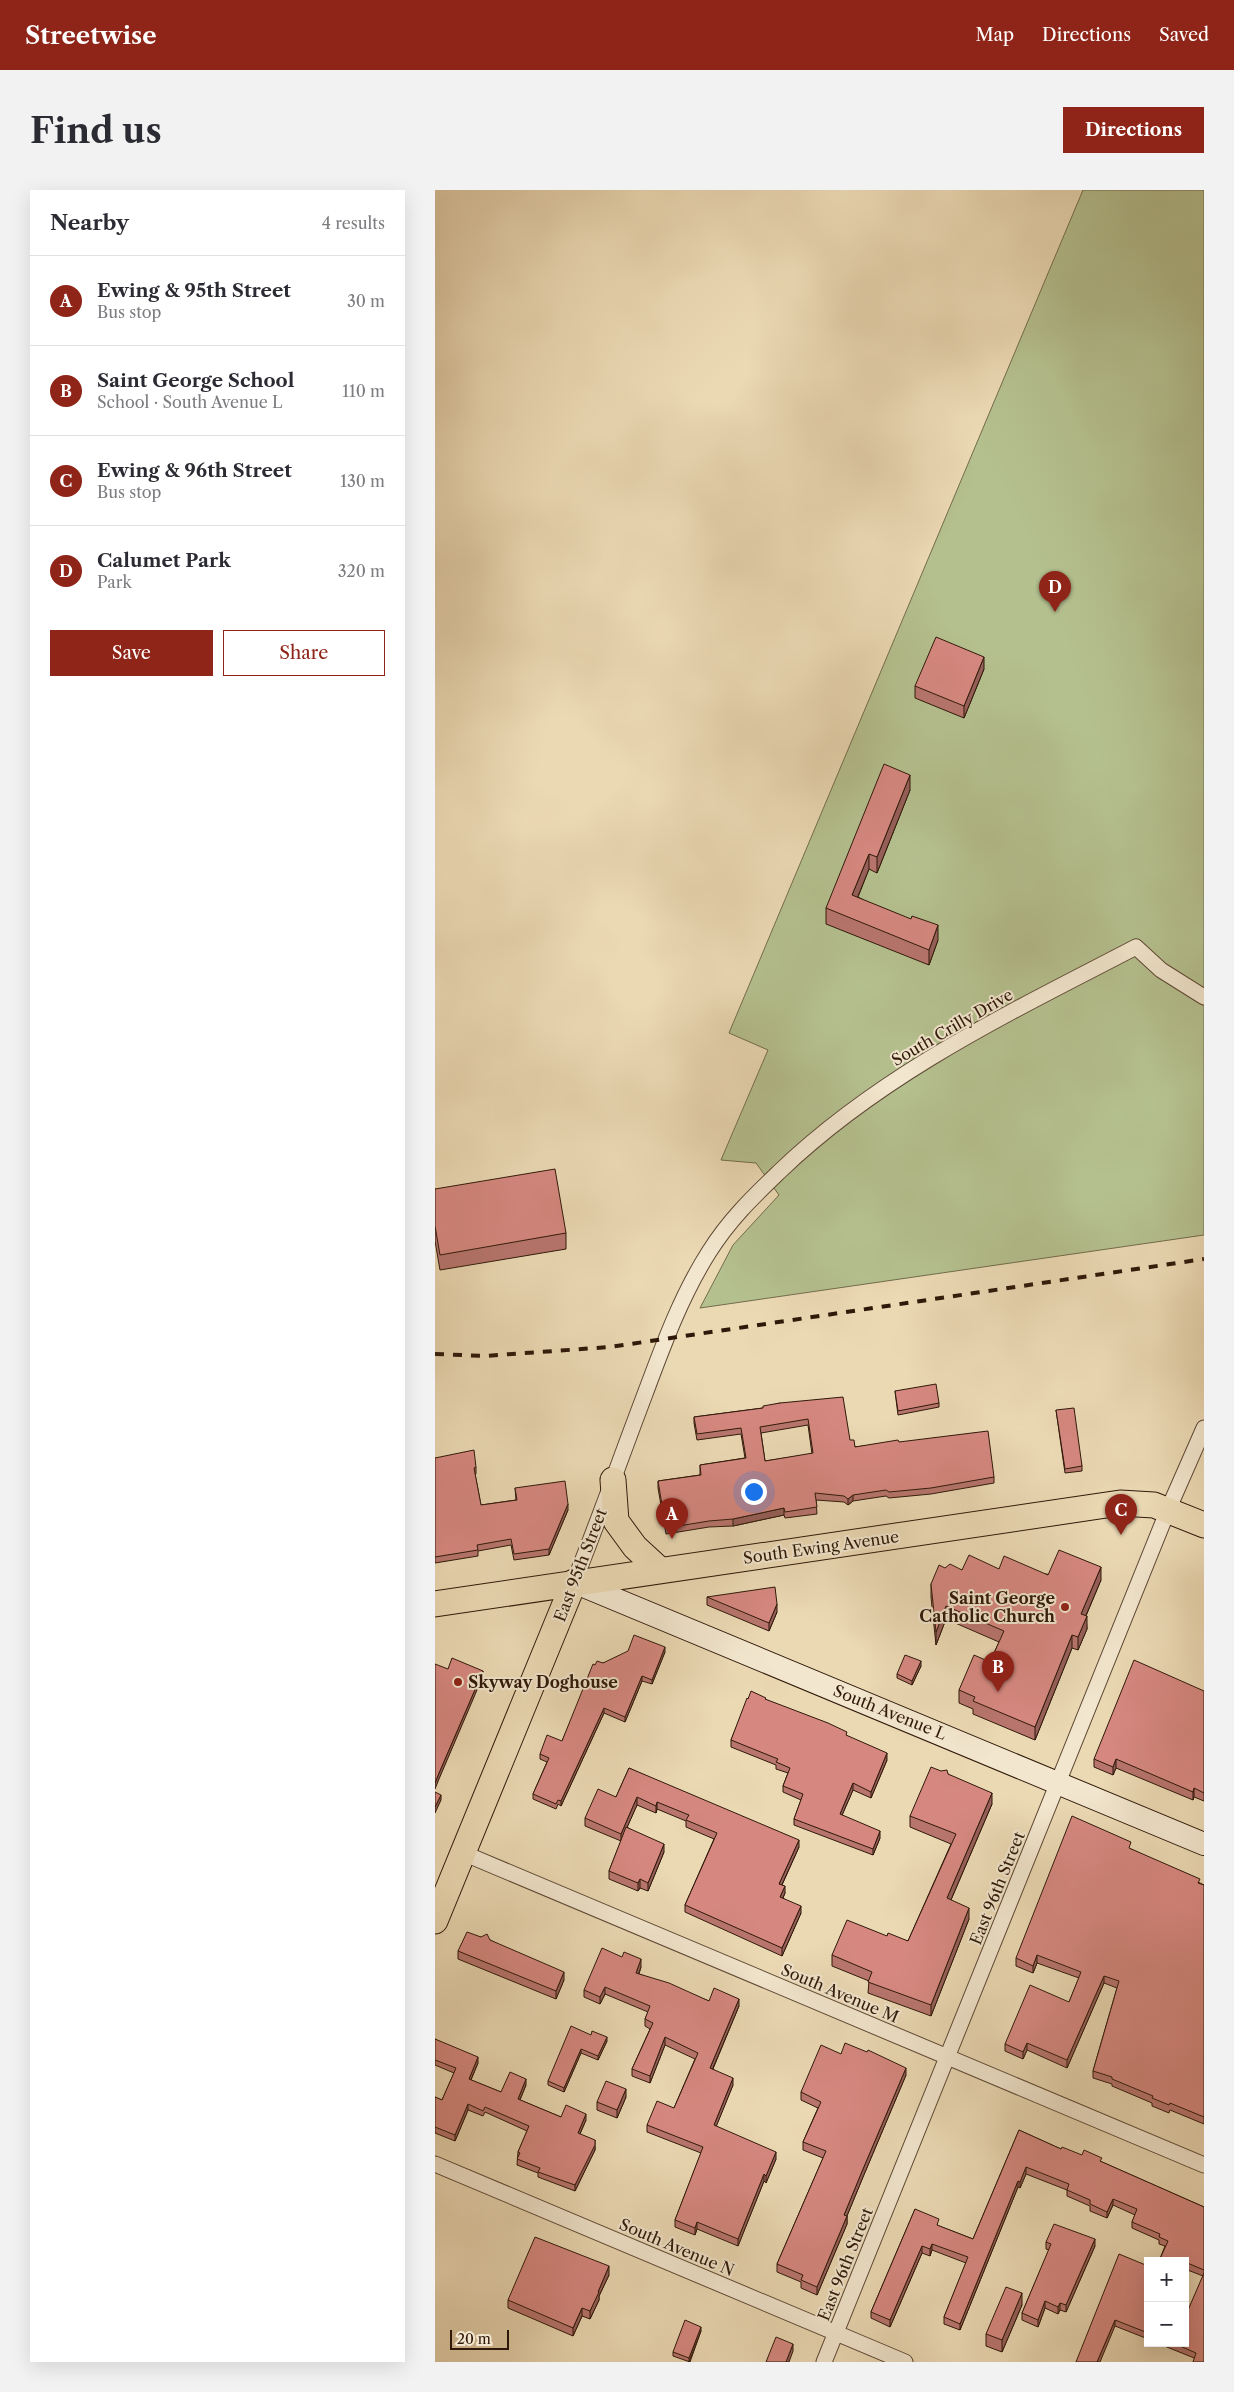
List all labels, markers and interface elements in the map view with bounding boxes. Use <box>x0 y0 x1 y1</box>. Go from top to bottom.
text: Streetwise <box>25 21 157 50</box>
text: Map <box>975 24 1014 46</box>
text: Directions <box>1042 24 1131 46</box>
text: Saved <box>1159 24 1209 46</box>
button: Directions <box>1063 107 1204 153</box>
text: Find us <box>30 109 162 152</box>
text: Nearby <box>50 210 129 235</box>
text: 4 results <box>322 213 385 233</box>
text: Ewing & 95th Street <box>97 279 291 302</box>
text: A <box>60 291 72 311</box>
text: 30 m <box>347 291 385 311</box>
text: Bus stop <box>97 302 161 322</box>
text: Saint George School <box>97 369 294 392</box>
text: B <box>60 381 72 401</box>
text: 110 m <box>342 381 385 401</box>
text: School · South Avenue L <box>97 392 283 412</box>
text: Ewing & 96th Street <box>97 459 292 482</box>
text: C <box>60 471 72 491</box>
text: 130 m <box>340 471 385 491</box>
text: Bus stop <box>97 482 161 502</box>
text: Calumet Park <box>97 549 231 572</box>
text: D <box>59 561 73 581</box>
text: 320 m <box>338 561 385 581</box>
pin: D <box>1039 571 1071 612</box>
text: Park <box>97 572 132 592</box>
button: Save <box>50 630 213 676</box>
button: Share <box>223 630 385 676</box>
street label: South Crilly Drive <box>888 984 1016 1070</box>
your location <box>741 1479 767 1505</box>
pin: C <box>1105 1494 1137 1535</box>
pin: A <box>656 1498 688 1539</box>
street label: East 95th Street <box>549 1505 611 1624</box>
street label: South Ewing Avenue <box>742 1526 900 1568</box>
place label: Saint George Catholic Church <box>919 1588 1055 1626</box>
marker: Saint George Catholic Church <box>1059 1601 1071 1613</box>
pin: B <box>982 1651 1014 1692</box>
place label: Skyway Doghouse <box>468 1672 618 1692</box>
marker: Skyway Doghouse <box>452 1676 464 1688</box>
street label: South Avenue L <box>831 1680 950 1744</box>
street label: East 96th Street <box>965 1828 1029 1948</box>
street label: South Avenue M <box>778 1959 902 2027</box>
street label: East 96th Street <box>813 2204 877 2324</box>
street label: South Avenue N <box>617 2214 737 2280</box>
map controls <box>1144 2257 1189 2347</box>
button: + <box>1144 2257 1189 2302</box>
button: − <box>1144 2302 1189 2347</box>
scale bar <box>450 2327 509 2350</box>
text: 20 m <box>457 2330 491 2348</box>

